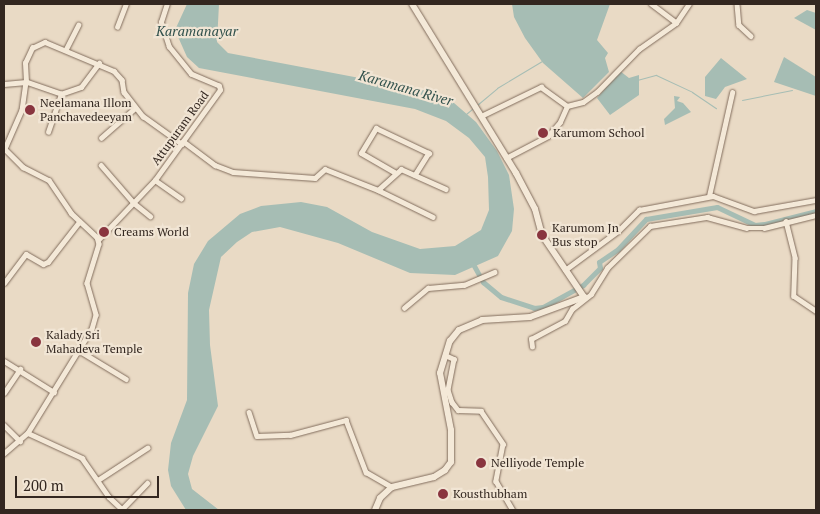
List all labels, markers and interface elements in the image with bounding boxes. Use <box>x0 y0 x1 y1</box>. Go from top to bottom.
water label: Karamanayar <box>156 23 238 39</box>
water label: Karamana River <box>357 67 455 109</box>
street label: Attupuram Road <box>148 88 212 168</box>
place label: Neelamana Illom Panchavedeeyam <box>40 96 132 124</box>
marker: Neelamana Illom Panchavedeeyam <box>24 104 36 116</box>
place label: Karumom School <box>553 126 645 140</box>
marker: Karumom School <box>537 127 549 139</box>
place label: Karumom Jn Bus stop <box>552 221 619 249</box>
place label: Creams World <box>114 225 189 239</box>
marker: Creams World <box>98 226 110 238</box>
marker: Karumom Jn Bus stop <box>536 229 548 241</box>
place label: Kalady Sri Mahadeva Temple <box>46 328 143 356</box>
marker: Kalady Sri Mahadeva Temple <box>30 336 42 348</box>
place label: Nelliyode Temple <box>491 456 584 470</box>
marker: Nelliyode Temple <box>475 457 487 469</box>
scale bar <box>18 466 161 498</box>
text: 200 m <box>23 475 64 495</box>
place label: Kousthubham <box>453 487 527 501</box>
marker: Kousthubham <box>437 488 449 500</box>

